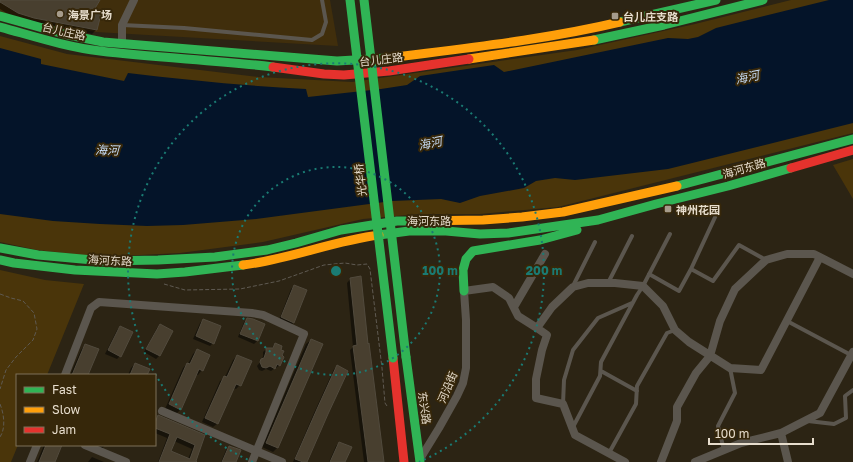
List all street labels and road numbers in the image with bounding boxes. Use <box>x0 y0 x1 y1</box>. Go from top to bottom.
street label: 台儿庄路 <box>41 20 87 42</box>
street label: 台儿庄路 <box>358 50 404 68</box>
street label: 海河东路 <box>721 156 767 180</box>
street label: 光华桥 <box>352 163 368 197</box>
street label: 海河东路 <box>407 214 451 227</box>
street label: 海河东路 <box>88 252 132 268</box>
street label: 河沿街 <box>435 369 459 405</box>
street label: 东兴路 <box>416 391 434 425</box>

